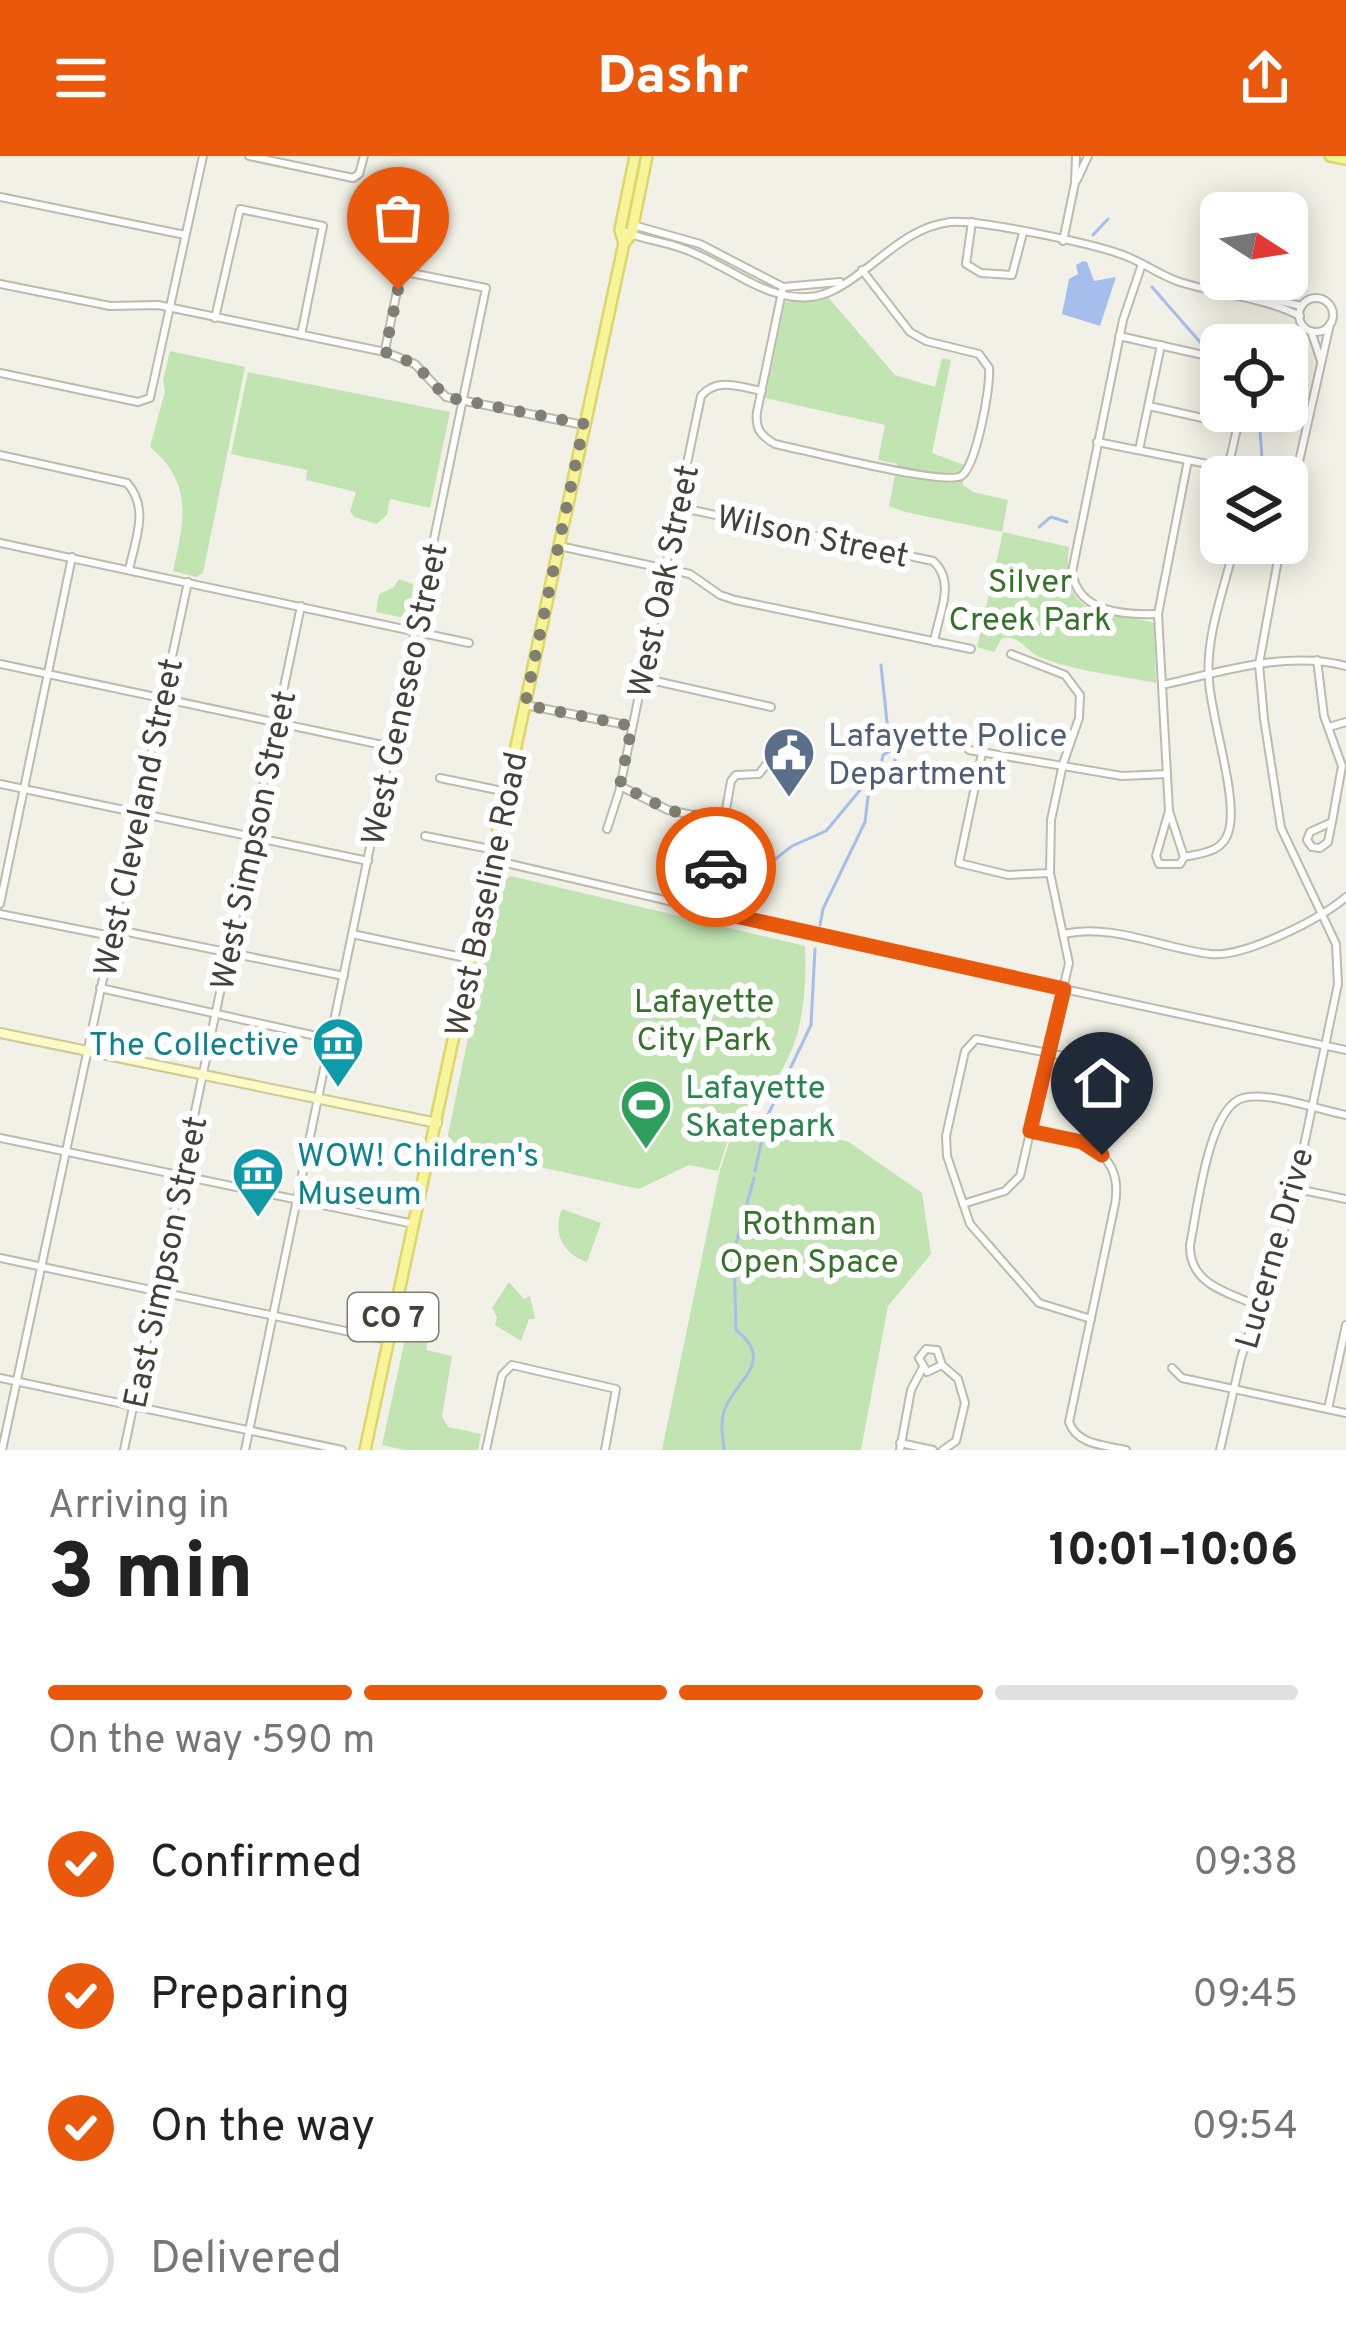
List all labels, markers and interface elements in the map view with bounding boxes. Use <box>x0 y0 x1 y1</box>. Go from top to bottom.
text: Dashr <box>597 44 749 113</box>
icon: menu <box>48 45 114 111</box>
icon: share <box>1232 45 1298 111</box>
pin <box>347 167 449 290</box>
icon: bag <box>365 185 431 251</box>
north arrow <box>1200 192 1308 300</box>
map controls <box>1200 192 1308 564</box>
button: locate <box>1200 324 1308 432</box>
button: layers <box>1200 456 1308 564</box>
street label: West Oak Street <box>621 462 711 702</box>
street label: Wilson Street <box>712 498 912 580</box>
street label: West Geneseo Street <box>354 540 459 850</box>
park label: Silver Creek Park <box>949 563 1111 643</box>
street label: West Cleveland Street <box>87 655 195 981</box>
street label: West Simpson Street <box>204 687 308 995</box>
place label: Lafayette Police Department <box>828 717 1067 797</box>
public building icon: Lafayette Police Department <box>761 725 817 799</box>
street label: West Baseline Road <box>438 749 540 1041</box>
courier <box>656 807 776 927</box>
icon: car <box>683 834 749 900</box>
park label: Lafayette City Park <box>634 983 774 1063</box>
museum icon: The Collective <box>310 1015 366 1089</box>
place label: The Collective <box>89 1026 299 1068</box>
pin <box>1051 1032 1153 1155</box>
icon: home <box>1069 1050 1135 1116</box>
place label: Lafayette Skatepark <box>685 1069 836 1149</box>
sports icon: Lafayette Skatepark <box>618 1077 674 1151</box>
street label: East Simpson Street <box>116 1113 219 1413</box>
place label: WOW! Children's Museum <box>297 1137 539 1217</box>
street label: Lucerne Drive <box>1228 1144 1326 1354</box>
museum icon: WOW! Children's Museum <box>230 1145 286 1219</box>
park label: Rothman Open Space <box>719 1205 899 1285</box>
road number: CO 7 <box>348 1293 438 1341</box>
text: Arriving in <box>48 1483 230 1532</box>
text: 10:01–10:06 <box>1049 1524 1298 1581</box>
text: 3 min <box>48 1527 253 1626</box>
text: On the way · 590 m <box>48 1718 375 1767</box>
icon: check <box>48 1831 114 1897</box>
text: Confirmed <box>150 1836 362 1893</box>
text: 09:38 <box>1194 1840 1298 1889</box>
icon: check <box>48 1963 114 2029</box>
text: Preparing <box>150 1968 350 2025</box>
text: 09:45 <box>1192 1972 1298 2021</box>
icon: check <box>48 2095 114 2161</box>
text: On the way <box>150 2100 375 2157</box>
text: 09:54 <box>1192 2104 1298 2153</box>
text: Delivered <box>150 2232 342 2289</box>

